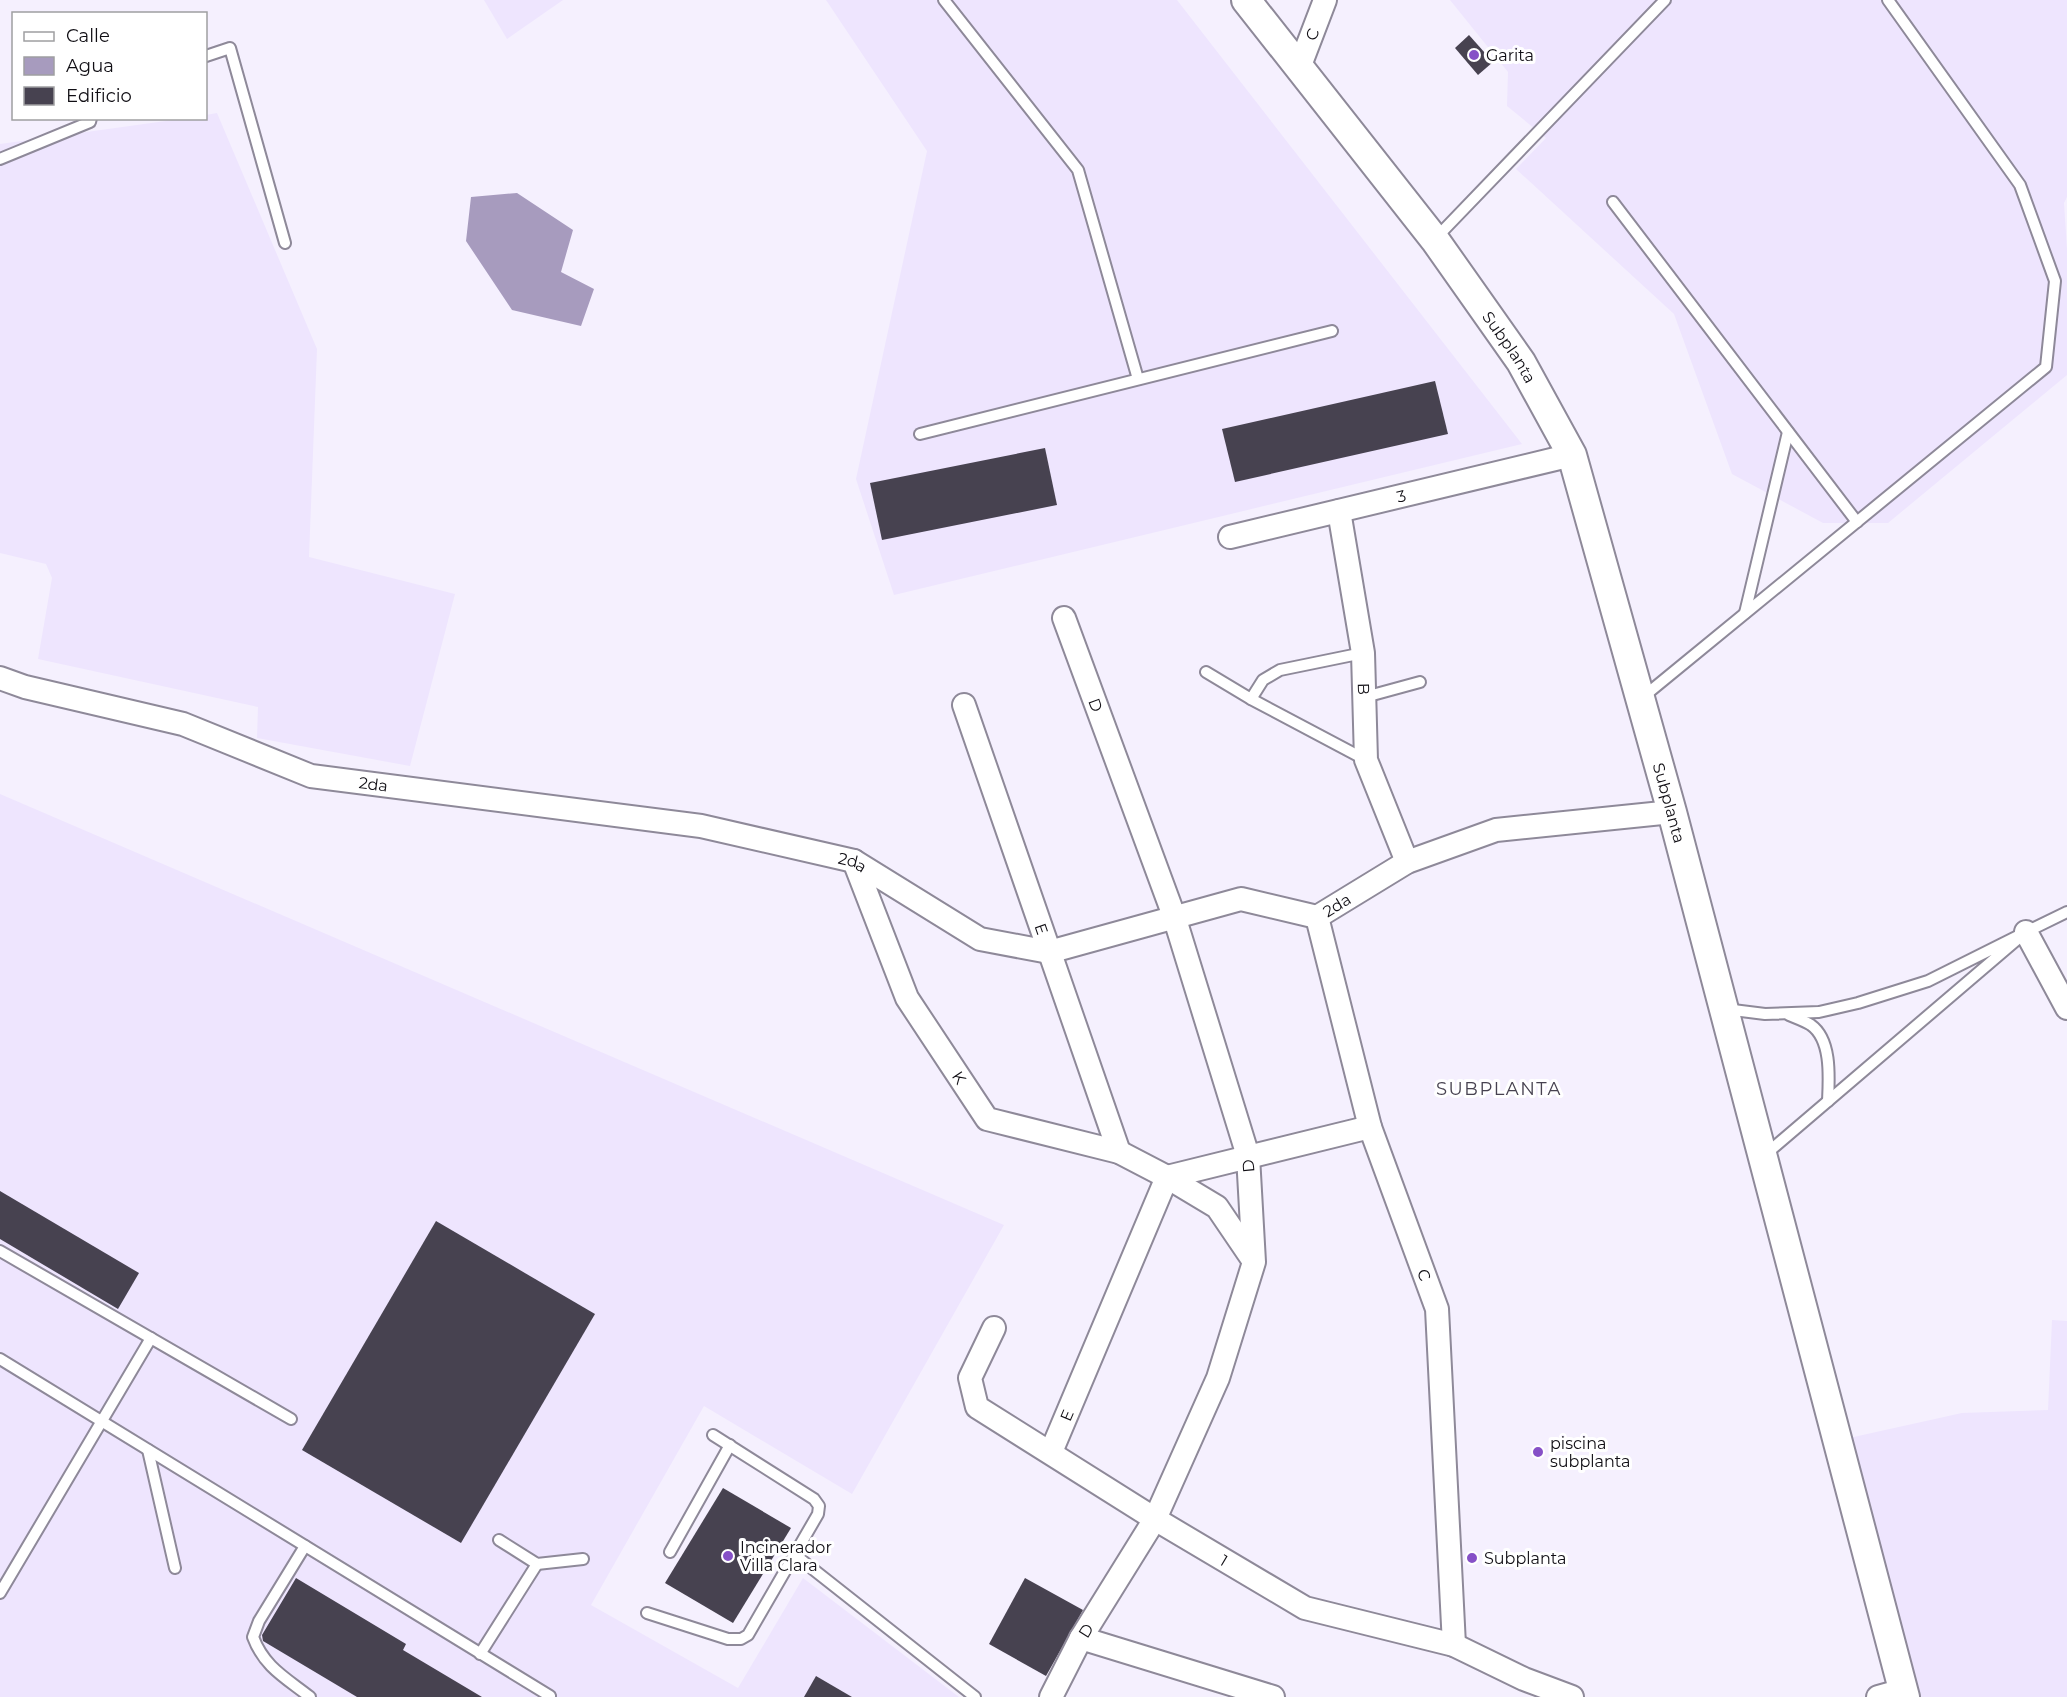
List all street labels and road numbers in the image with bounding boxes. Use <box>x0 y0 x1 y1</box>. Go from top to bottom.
street label: C <box>1301 26 1323 43</box>
street label: Subplanta <box>1478 308 1540 387</box>
street label: 3 <box>1395 486 1408 507</box>
street label: B <box>1354 683 1373 695</box>
street label: D <box>1084 696 1107 715</box>
street label: Subplanta <box>1649 761 1689 845</box>
street label: 2da <box>358 773 389 796</box>
street label: 2da <box>836 849 870 877</box>
street label: 2da <box>1320 890 1354 921</box>
street label: E <box>1030 921 1052 937</box>
street label: K <box>948 1068 970 1088</box>
street label: D <box>1238 1159 1259 1173</box>
street label: C <box>1413 1266 1435 1284</box>
street label: E <box>1056 1407 1078 1424</box>
street label: 1 <box>1217 1551 1231 1570</box>
street label: D <box>1075 1620 1098 1641</box>

